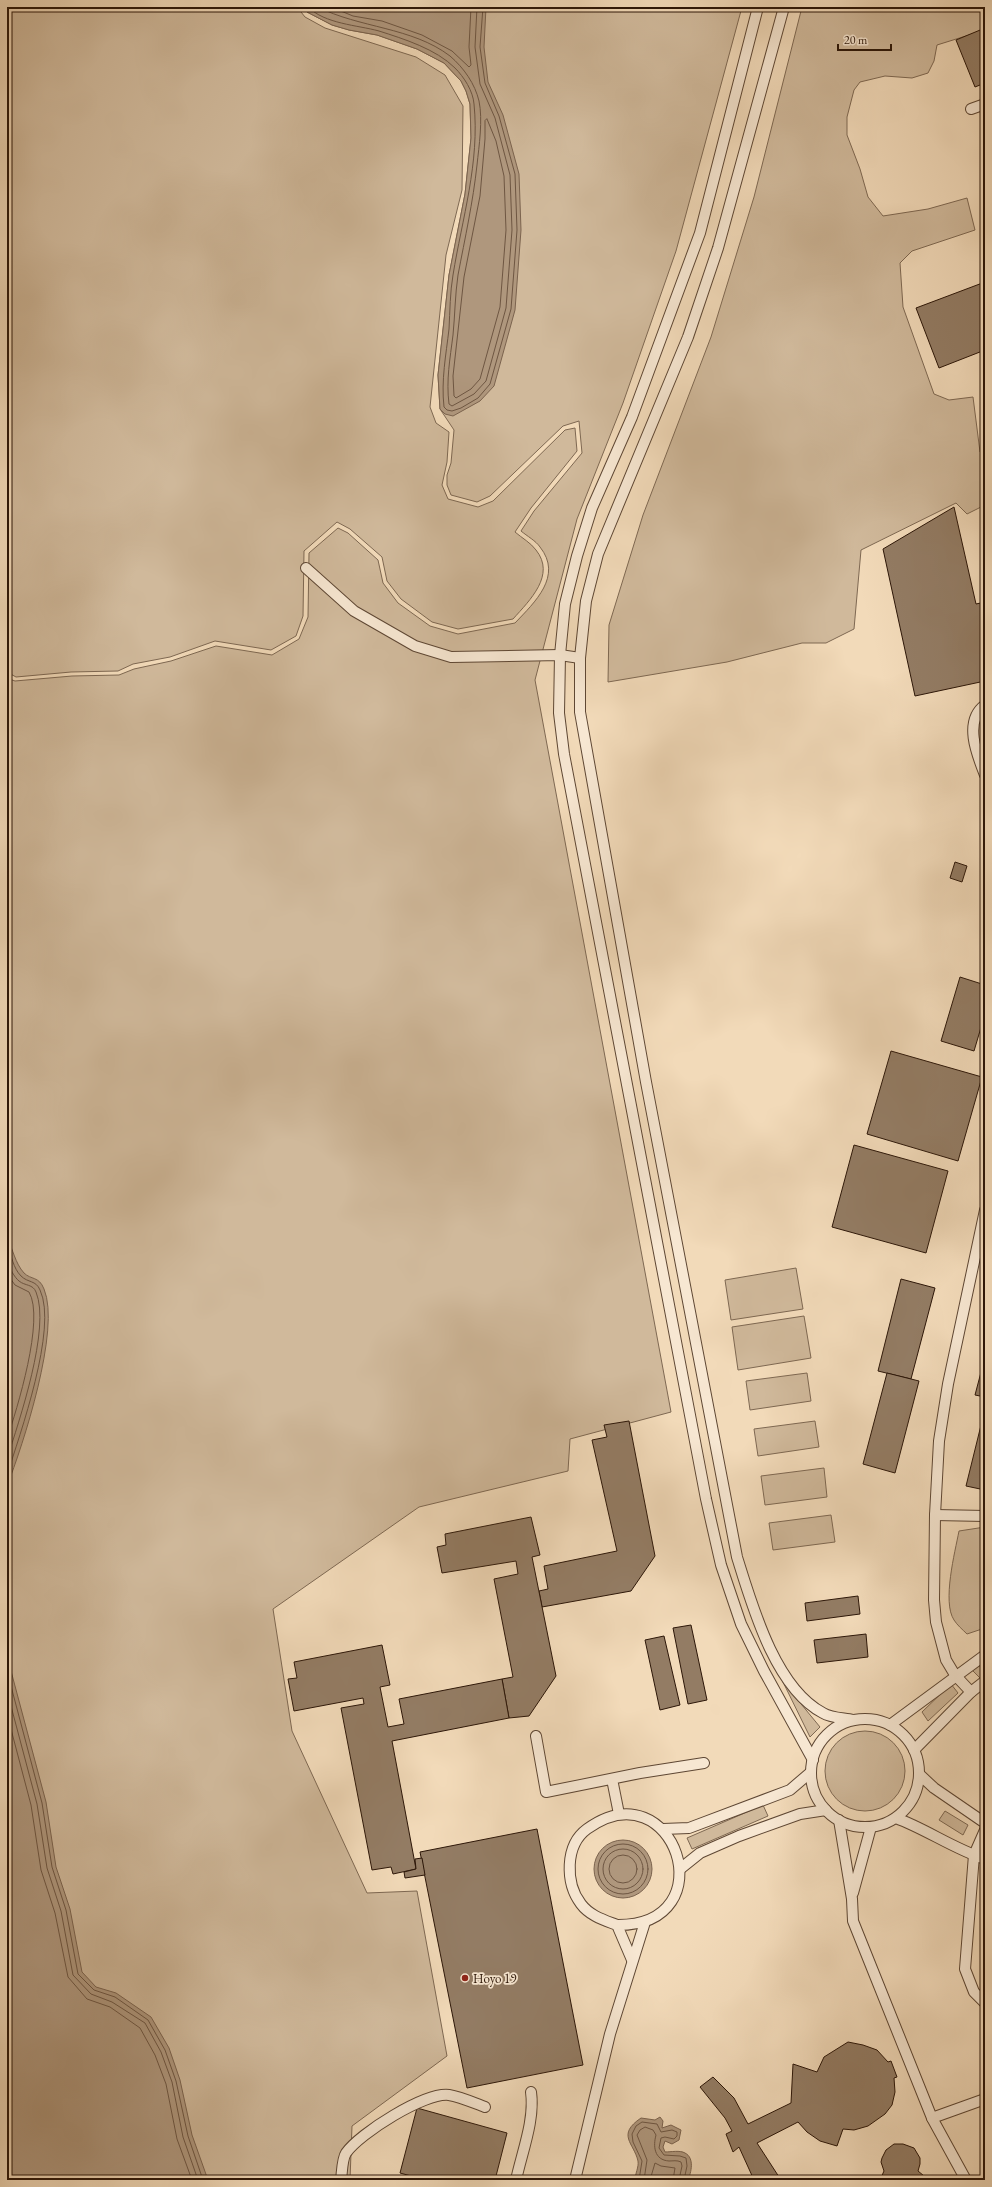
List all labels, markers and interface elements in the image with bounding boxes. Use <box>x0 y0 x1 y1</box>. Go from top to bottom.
scale bar <box>838 26 891 52</box>
text: 20 m <box>844 32 868 48</box>
place label: Hoyo 19 <box>473 1970 517 1987</box>
marker: Hoyo 19 <box>460 1973 470 1983</box>

